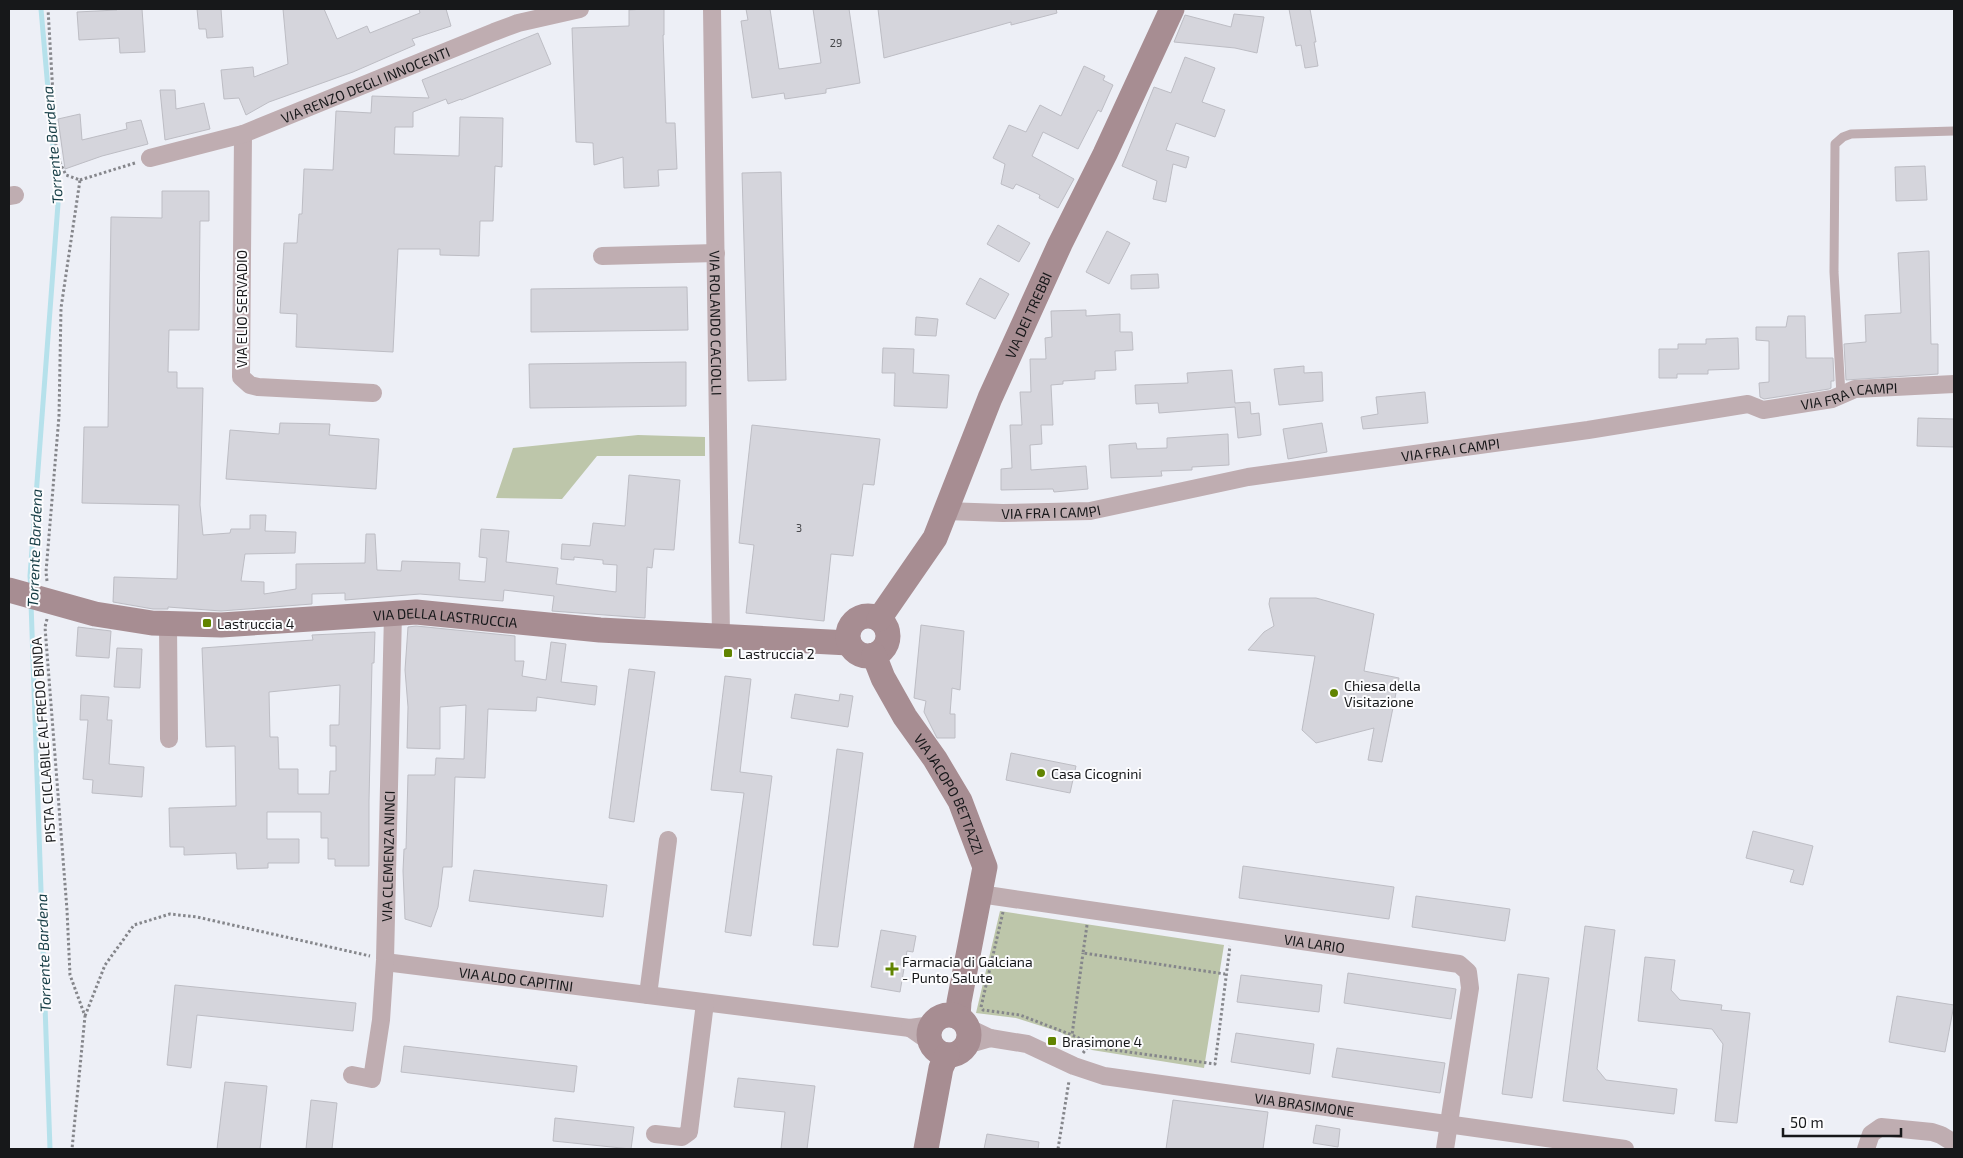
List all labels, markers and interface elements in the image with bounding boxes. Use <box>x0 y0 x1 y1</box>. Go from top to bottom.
house number: 29 <box>830 36 842 49</box>
street label: VIA RENZO DEGLI INNOCENTI <box>278 42 452 126</box>
water label: Torrente Bardena <box>38 85 66 205</box>
street label: VIA ELIO SERVADIO <box>233 250 250 368</box>
street label: VIA ROLANDO CACIOLLI <box>707 250 726 396</box>
street label: VIA DEI TREBBI <box>1001 269 1055 361</box>
street label: VIA FRA I CAMPI <box>1799 378 1898 412</box>
street label: VIA FRA I CAMPI <box>1400 434 1501 464</box>
water label: Torrente Bardena <box>23 488 45 608</box>
street label: VIA FRA I CAMPI <box>1001 500 1102 522</box>
house number: 3 <box>796 521 802 534</box>
street label: VIA DELLA LASTRUCCIA <box>373 603 519 630</box>
place label: Lastruccia 4 <box>217 615 294 632</box>
marker: Lastruccia 4 <box>201 617 213 629</box>
street label: PISTA CICLABILE ALFREDO BINDA <box>27 636 59 843</box>
place label: Lastruccia 2 <box>738 645 815 662</box>
marker: Lastruccia 2 <box>722 647 734 659</box>
place label: Chiesa della Visitazione <box>1344 677 1421 710</box>
marker: Chiesa della Visitazione <box>1328 687 1340 699</box>
street label: VIA JACOPO BETTAZZI <box>911 730 988 857</box>
place label: Casa Cicognini <box>1051 765 1142 782</box>
marker: Casa Cicognini <box>1035 767 1047 779</box>
street label: VIA CLEMENZA NINCI <box>377 790 397 922</box>
water label: Torrente Bardena <box>32 893 54 1013</box>
street label: VIA LARIO <box>1283 930 1346 956</box>
place label: Farmacia di Galciana - Punto Salute <box>902 953 1033 986</box>
street label: VIA ALDO CAPITINI <box>458 963 574 994</box>
marker: Farmacia di Galciana - Punto Salute <box>886 963 898 975</box>
place label: Brasimone 4 <box>1062 1033 1142 1050</box>
marker: Brasimone 4 <box>1046 1035 1058 1047</box>
street label: VIA BRASIMONE <box>1254 1089 1356 1120</box>
scale bar <box>1783 1106 1900 1138</box>
text: 50 m <box>1790 1113 1824 1131</box>

